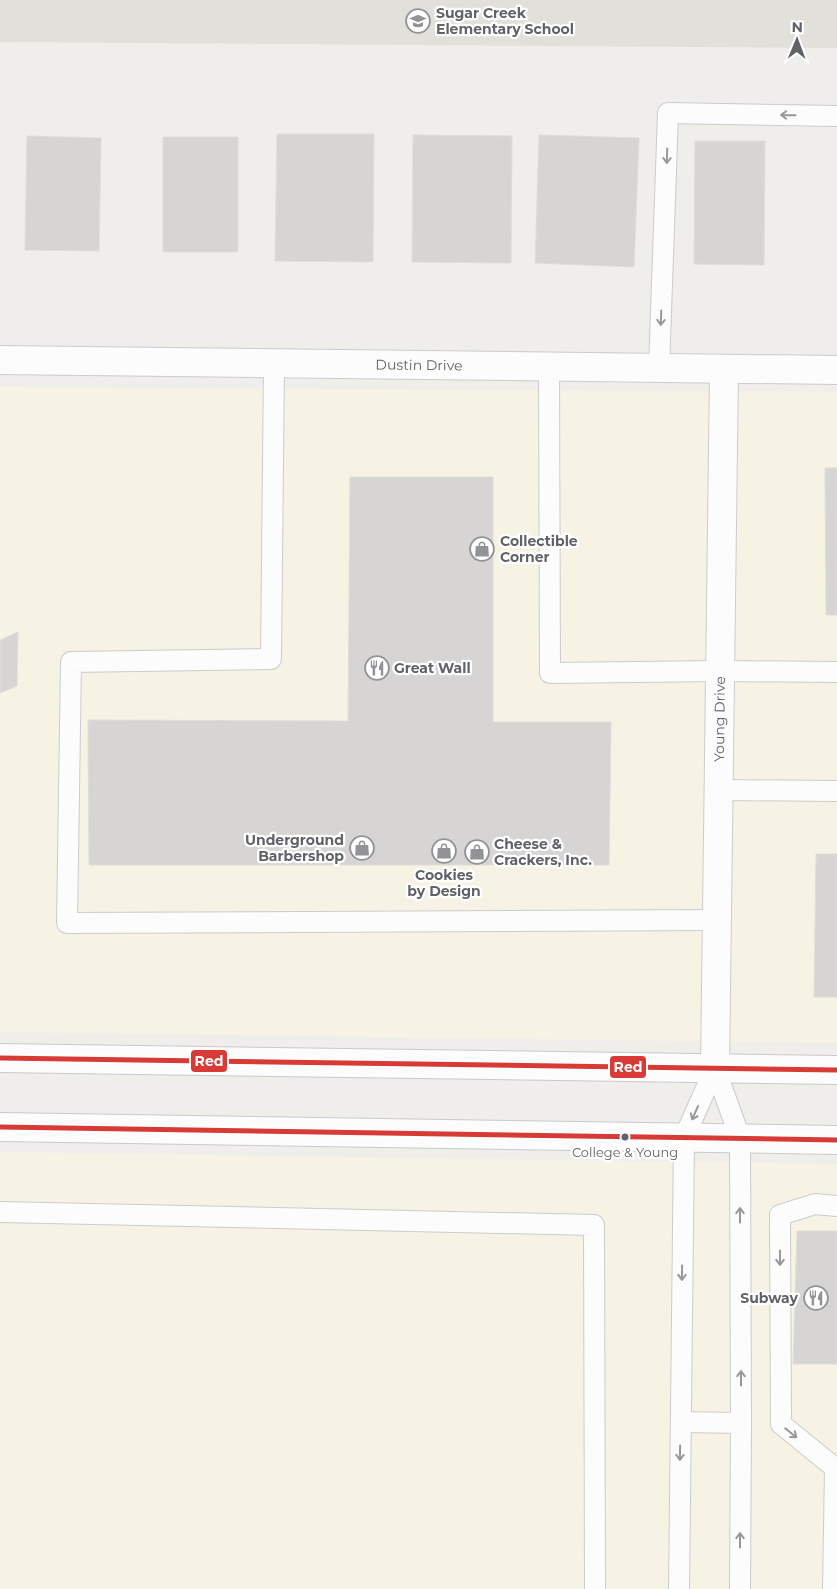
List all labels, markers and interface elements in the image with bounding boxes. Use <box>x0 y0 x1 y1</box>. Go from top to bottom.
place label: Sugar Creek Elementary School <box>436 4 574 38</box>
school or university icon: Sugar Creek Elementary School <box>405 8 431 34</box>
north arrow <box>772 15 822 65</box>
text: N <box>791 18 803 36</box>
one-way arrow <box>781 110 797 120</box>
one-way arrow <box>662 147 672 163</box>
one-way arrow <box>656 310 666 326</box>
street label: Dustin Drive <box>375 355 463 375</box>
place label: Collectible Corner <box>500 532 578 566</box>
shop icon: Collectible Corner <box>469 536 495 562</box>
restaurant icon: Great Wall <box>364 655 390 681</box>
place label: Great Wall <box>394 659 471 677</box>
street label: Young Drive <box>710 676 729 762</box>
place label: Underground Barbershop <box>245 831 344 865</box>
shop icon: Underground Barbershop <box>349 835 375 861</box>
place label: Cheese & Crackers, Inc. <box>494 835 592 869</box>
shop icon: Cookies by Design <box>431 838 457 864</box>
shop icon: Cheese & Crackers, Inc. <box>464 839 490 865</box>
place label: Cookies by Design <box>407 866 481 900</box>
line badge: Red <box>190 1049 228 1073</box>
text: Red <box>195 1052 223 1070</box>
line badge: Red <box>609 1055 647 1079</box>
text: Red <box>614 1058 642 1076</box>
one-way arrow <box>690 1105 699 1120</box>
marker: College & Young <box>620 1132 630 1142</box>
place label: College & Young <box>572 1144 678 1160</box>
one-way arrow <box>735 1208 745 1224</box>
one-way arrow <box>775 1249 785 1265</box>
one-way arrow <box>677 1264 687 1281</box>
restaurant icon: Subway <box>803 1285 829 1311</box>
place label: Subway <box>740 1289 799 1307</box>
one-way arrow <box>736 1370 746 1386</box>
one-way arrow <box>784 1427 797 1438</box>
one-way arrow <box>676 1445 685 1461</box>
one-way arrow <box>735 1533 745 1549</box>

